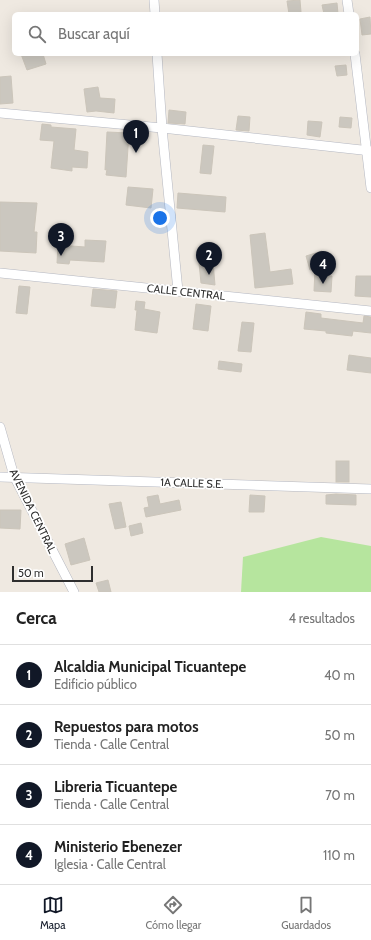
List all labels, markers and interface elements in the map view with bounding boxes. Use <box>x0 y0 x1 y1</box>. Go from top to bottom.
search box <box>12 12 359 56</box>
icon: search <box>26 23 48 45</box>
text: Buscar aquí <box>58 25 130 43</box>
pin: 1 <box>123 120 149 153</box>
your location <box>150 208 170 228</box>
pin: 3 <box>48 223 74 256</box>
pin: 2 <box>196 242 222 275</box>
pin: 4 <box>310 251 336 284</box>
street label: CALLE CENTRAL <box>146 281 226 303</box>
street label: AVENIDA CENTRAL <box>7 467 60 556</box>
street label: 1A CALLE S.E. <box>160 475 224 491</box>
scale bar <box>12 564 93 583</box>
text: 50 m <box>18 566 44 580</box>
text: Cerca <box>16 608 57 628</box>
text: 4 resultados <box>288 610 355 626</box>
text: Alcaldia Municipal Ticuantepe <box>54 658 246 676</box>
text: 1 <box>27 667 31 683</box>
text: 40 m <box>324 667 355 683</box>
text: Edificio público <box>54 676 137 692</box>
text: Repuestos para motos <box>54 718 199 736</box>
text: 2 <box>26 727 32 743</box>
text: 50 m <box>325 727 355 743</box>
text: Tienda · Calle Central <box>54 736 169 752</box>
text: Libreria Ticuantepe <box>54 778 177 796</box>
text: 3 <box>25 787 33 803</box>
text: 70 m <box>325 787 355 803</box>
text: Tienda · Calle Central <box>54 796 169 812</box>
text: Ministerio Ebenezer <box>54 838 182 856</box>
text: 4 <box>25 847 33 863</box>
text: 110 m <box>323 847 355 863</box>
text: Iglesia · Calle Central <box>54 856 166 872</box>
tab: Mapa <box>40 894 66 932</box>
tab: Cómo llegar <box>145 894 201 932</box>
tab: Guardados <box>281 894 331 932</box>

